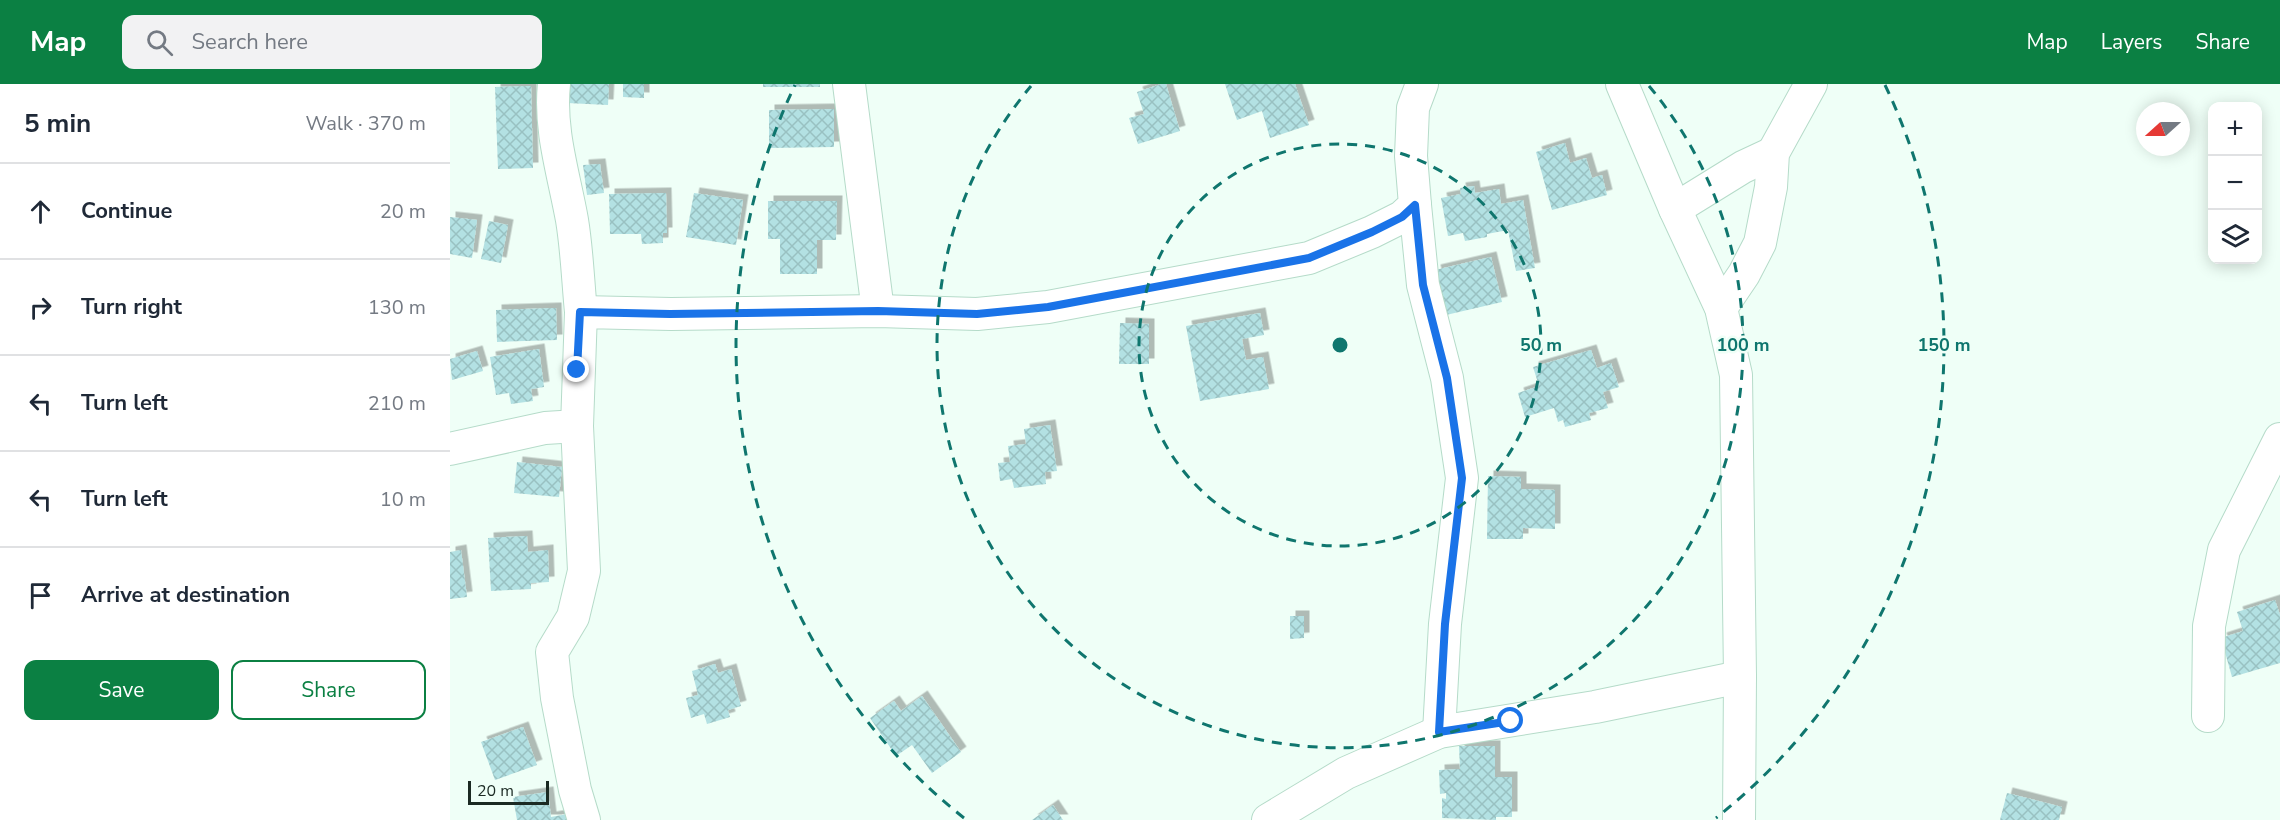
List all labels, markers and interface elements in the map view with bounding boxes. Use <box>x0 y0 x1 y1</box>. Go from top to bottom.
search box <box>122 15 542 69</box>
text: Map <box>30 23 86 61</box>
icon: search <box>143 26 176 59</box>
text: Search here <box>191 27 308 57</box>
text: Map <box>2026 28 2068 56</box>
text: Layers <box>2101 28 2162 56</box>
text: Share <box>2195 28 2250 56</box>
north arrow <box>2136 102 2190 156</box>
map controls <box>2208 102 2262 264</box>
button: + <box>2208 102 2262 156</box>
text: 5 min <box>24 106 91 141</box>
text: Walk · 370 m <box>306 110 426 137</box>
button: − <box>2208 156 2262 210</box>
icon: ahead <box>24 195 57 228</box>
text: Continue <box>81 196 172 226</box>
text: 20 m <box>380 198 426 225</box>
button: layers <box>2208 210 2262 264</box>
icon: right <box>24 291 57 324</box>
text: Turn right <box>81 292 182 322</box>
text: 130 m <box>368 294 426 321</box>
text: 50 m <box>1520 333 1562 357</box>
text: 100 m <box>1716 333 1770 357</box>
text: 150 m <box>1917 333 1971 357</box>
centre of rings <box>1330 335 1350 355</box>
route end <box>563 356 589 382</box>
icon: left <box>24 387 57 420</box>
text: Turn left <box>81 388 168 418</box>
text: 210 m <box>368 390 426 417</box>
icon: left <box>24 483 57 516</box>
text: Turn left <box>81 484 168 514</box>
text: 10 m <box>380 486 426 513</box>
icon: arrive <box>24 579 57 612</box>
text: Arrive at destination <box>81 580 290 610</box>
button: Save <box>24 660 219 720</box>
button: Share <box>231 660 426 720</box>
route start <box>1497 707 1523 733</box>
scale bar <box>468 778 549 806</box>
text: 20 m <box>477 780 514 802</box>

